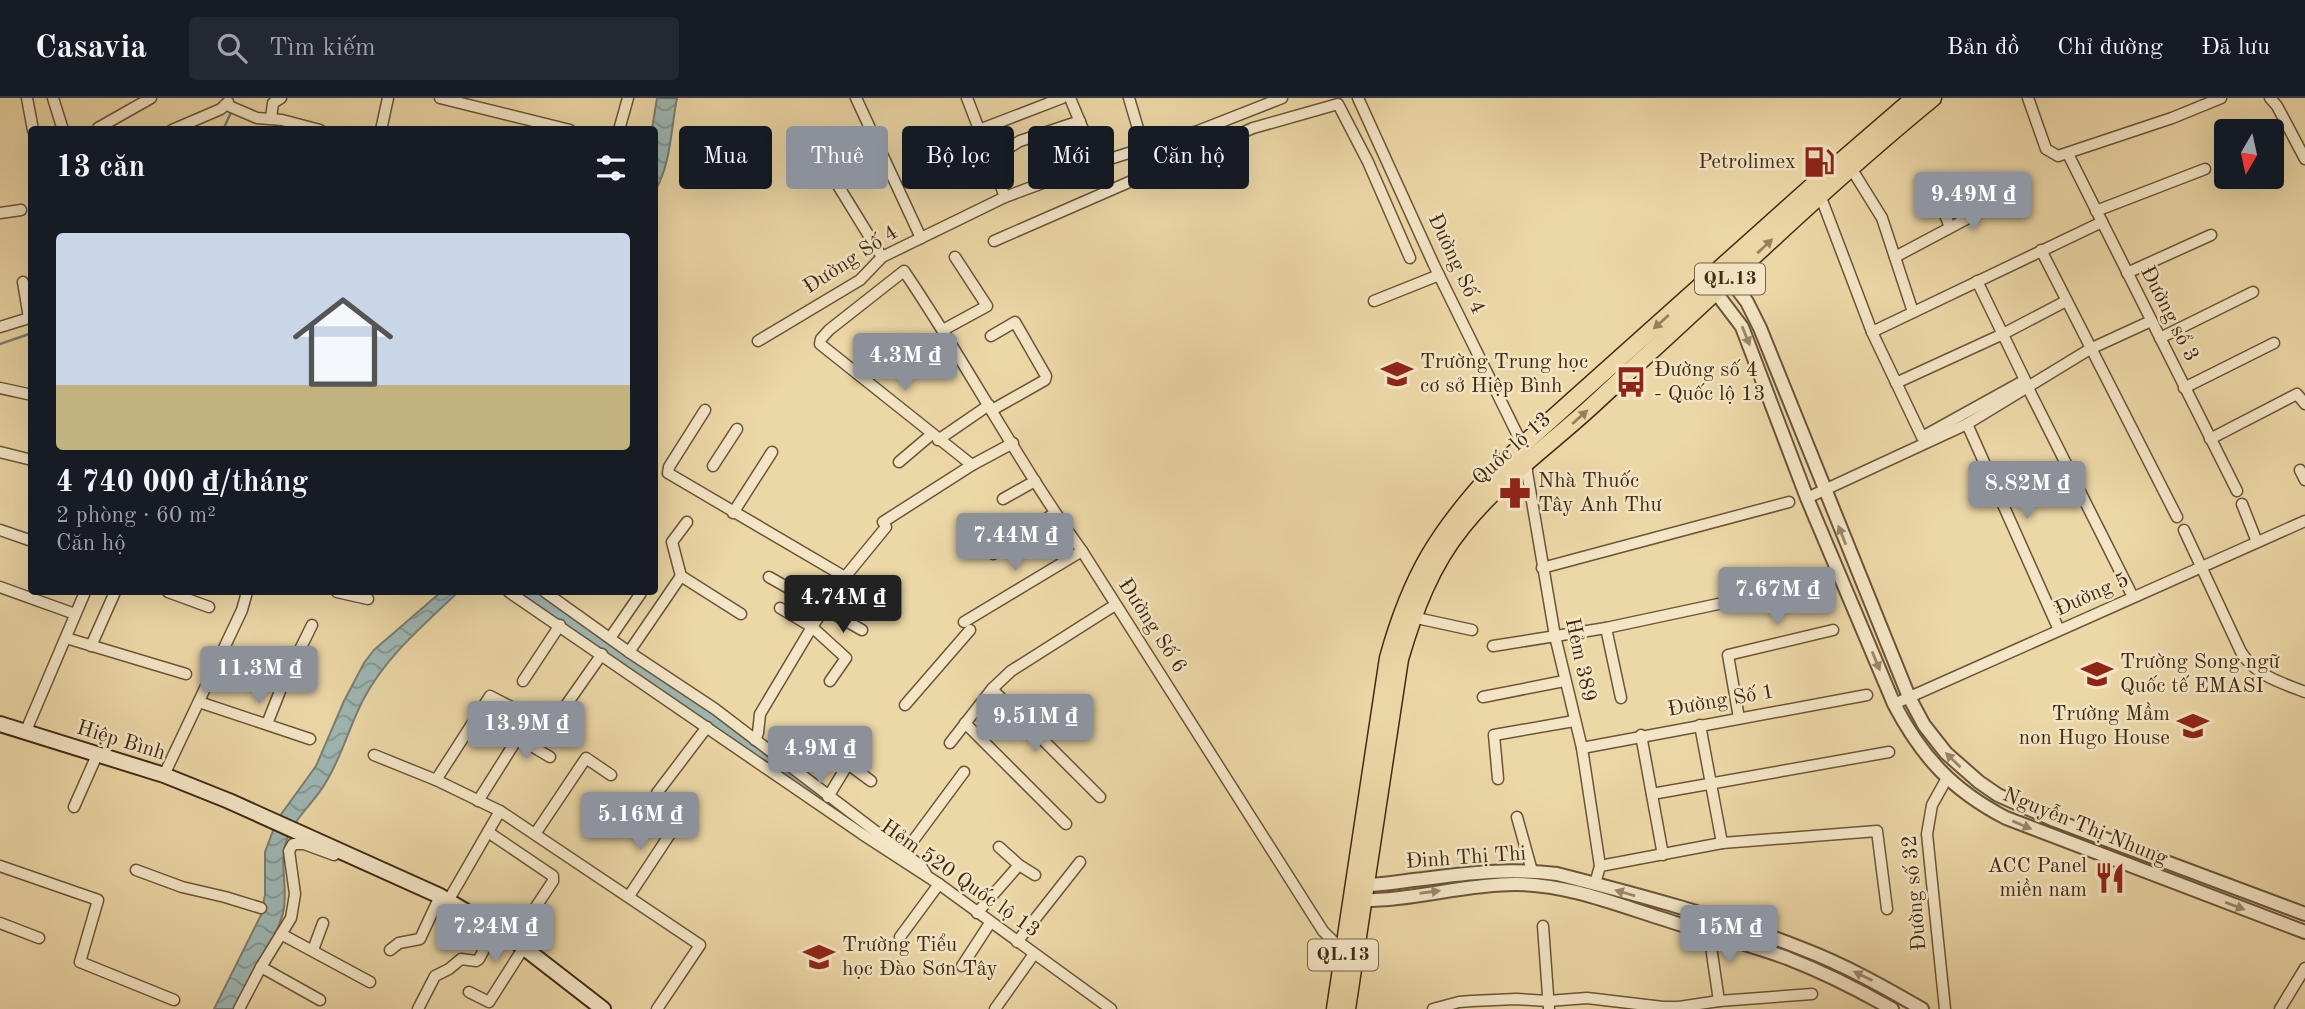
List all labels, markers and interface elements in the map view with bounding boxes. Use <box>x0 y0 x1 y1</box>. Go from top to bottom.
search box <box>189 17 679 80</box>
icon: search <box>213 29 251 67</box>
text: Casavia <box>35 32 147 65</box>
text: Tìm kiếm <box>269 35 376 61</box>
text: Bản đồ <box>1947 36 2019 60</box>
text: Chỉ đường <box>2057 36 2163 60</box>
text: Đã lưu <box>2201 36 2270 60</box>
north arrow <box>2214 119 2284 189</box>
map controls <box>2214 119 2284 189</box>
chip: Mua <box>679 126 772 189</box>
chip: Thuê <box>786 126 888 189</box>
chip: Bộ lọc <box>902 126 1014 189</box>
chip: Mới <box>1028 126 1114 189</box>
chip: Căn hộ <box>1128 126 1249 189</box>
fuel station icon: Petrolimex <box>1802 145 1836 179</box>
icon: filters <box>592 149 630 187</box>
place label: Petrolimex <box>1698 152 1796 173</box>
text: 13 căn <box>56 153 145 183</box>
pin: 9.49M ₫ <box>1908 172 2038 232</box>
text: 9.49M ₫ <box>1930 183 2016 206</box>
street label: Đường Số 4 <box>1424 210 1489 317</box>
street label: Đường Số 4 <box>800 221 902 298</box>
one-way arrow <box>1756 239 1773 255</box>
street label: Đường sổ 3 <box>2136 262 2204 365</box>
road number: QL.13 <box>1695 264 1765 294</box>
icon: home <box>280 279 406 405</box>
one-way arrow <box>1652 314 1670 330</box>
one-way arrow <box>1740 326 1751 347</box>
pin: 4.3M ₫ <box>848 334 962 393</box>
text: 4.3M ₫ <box>869 344 941 367</box>
place label: Trường Trung học cơ sở Hiệp Bình <box>1420 352 1588 397</box>
school or university icon: Trường Trung học cơ sở Hiệp Bình <box>1380 357 1414 391</box>
place label: Đường số 4 - Quốc lộ 13 <box>1654 359 1765 405</box>
bus stop icon: Đường số 4 - Quốc lộ 13 <box>1614 365 1648 399</box>
street label: Quốc lộ 13 <box>1468 408 1555 489</box>
one-way arrow <box>1571 409 1588 425</box>
pin: 8.82M ₫ <box>1962 462 2092 521</box>
text: 4 740 000 ₫/tháng <box>56 468 308 498</box>
place label: Nhà Thuốc Tây Anh Thư <box>1538 470 1662 516</box>
text: 8.82M ₫ <box>1984 472 2070 495</box>
pharmacy icon: Nhà Thuốc Tây Anh Thư <box>1498 476 1532 510</box>
text: 2 phòng · 60 m² <box>56 504 216 527</box>
pin: 7.44M ₫ <box>950 514 1080 573</box>
text: 7.44M ₫ <box>972 524 1058 547</box>
one-way arrow <box>1837 525 1848 546</box>
text: Căn hộ <box>56 532 126 555</box>
pin: 7.67M ₫ <box>1712 568 1842 627</box>
street label: Đường 5 <box>2052 569 2132 621</box>
pin: 4.74M ₫ <box>778 575 908 635</box>
street label: Đường Số 6 <box>1114 575 1191 677</box>
text: 7.67M ₫ <box>1734 578 1820 601</box>
text: 4.74M ₫ <box>800 586 886 609</box>
street label: Hẻm 389 <box>1561 616 1599 704</box>
pin: 11.3M ₫ <box>194 646 324 706</box>
one-way arrow <box>1870 651 1881 672</box>
place label: Trường Song ngữ Quốc tế EMASI <box>2120 652 2280 697</box>
text: 11.3M ₫ <box>216 657 302 680</box>
school or university icon: Trường Song ngữ Quốc tế EMASI <box>2080 657 2114 691</box>
street label: Đường Số 1 <box>1666 680 1776 721</box>
pin: 9.51M ₫ <box>970 694 1100 754</box>
pin: 13.9M ₫ <box>461 702 591 761</box>
place label: Trường Mầm non Hugo House <box>2019 702 2170 749</box>
text: 9.51M ₫ <box>992 705 1078 728</box>
school or university icon: Trường Mầm non Hugo House <box>2176 709 2210 743</box>
text: 13.9M ₫ <box>483 712 569 735</box>
street label: Hiệp Bình <box>74 718 168 764</box>
pin: 4.9M ₫ <box>763 726 877 786</box>
text: 4.9M ₫ <box>784 737 856 760</box>
one-way arrow <box>1945 752 1962 768</box>
street label: Nguyễn Thị Nhung <box>2000 782 2172 870</box>
pin: 5.16M ₫ <box>575 792 705 852</box>
text: 5.16M ₫ <box>597 803 683 826</box>
street label: Hẻm 520 Quốc lộ 13 <box>877 815 1044 942</box>
one-way arrow <box>2012 819 2032 831</box>
street label: Đường số 32 <box>1898 834 1931 952</box>
street label: Đinh Thị Thi <box>1405 843 1527 873</box>
place label: ACC Panel miền nam <box>1988 856 2087 901</box>
restaurant icon: ACC Panel miền nam <box>2093 861 2127 895</box>
one-way arrow <box>1419 887 1441 898</box>
one-way arrow <box>1615 887 1636 897</box>
one-way arrow <box>2224 901 2245 912</box>
pin: 7.24M ₫ <box>430 904 560 964</box>
pin: 15M ₫ <box>1680 906 1778 965</box>
text: 7.24M ₫ <box>452 915 538 938</box>
text: 15M ₫ <box>1696 916 1762 939</box>
place label: Trường Tiểu học Đào Sơn Tây <box>842 933 998 980</box>
school or university icon: Trường Tiểu học Đào Sơn Tây <box>802 940 836 974</box>
road number: QL.13 <box>1308 940 1378 970</box>
one-way arrow <box>1853 970 1873 982</box>

